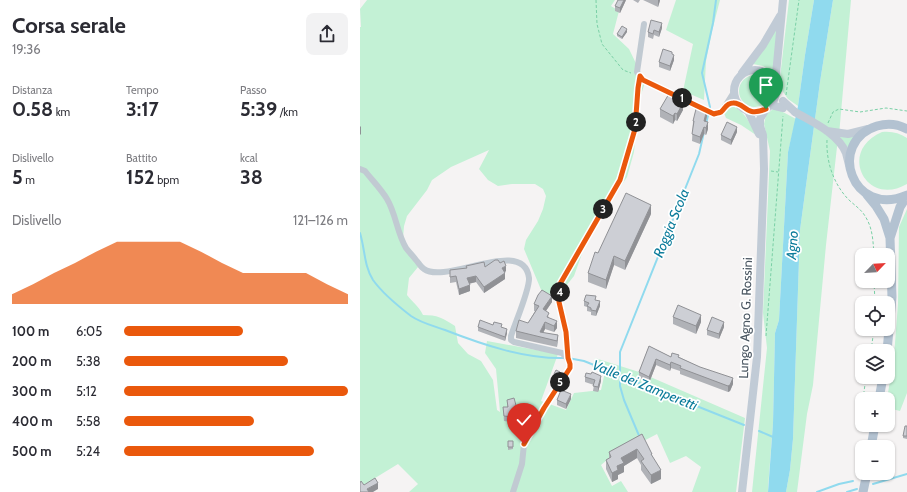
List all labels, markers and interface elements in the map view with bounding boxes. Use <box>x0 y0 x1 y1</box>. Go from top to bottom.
text: Corsa serale <box>12 12 126 39</box>
button: share <box>306 13 348 55</box>
text: 19:36 <box>12 41 41 57</box>
pin <box>749 68 783 109</box>
icon: arrive <box>755 74 777 96</box>
text: Distanza <box>12 83 52 97</box>
text: Tempo <box>126 83 158 97</box>
text: Passo <box>240 83 267 97</box>
pin: 1 <box>672 88 692 108</box>
text: 1 <box>680 91 684 105</box>
text: 0.58 <box>12 97 53 121</box>
text: 3:17 <box>126 97 159 121</box>
text: 5:39 <box>240 97 277 121</box>
text: km <box>53 105 70 119</box>
text: /km <box>277 105 298 119</box>
pin: 2 <box>626 112 646 132</box>
text: 2 <box>633 115 639 129</box>
text: Dislivello <box>12 151 54 165</box>
text: Battito <box>126 151 157 165</box>
text: kcal <box>240 151 258 165</box>
text: 5 <box>12 165 23 189</box>
text: 152 <box>126 165 155 189</box>
text: 38 <box>240 165 263 189</box>
text: m <box>23 173 35 187</box>
text: bpm <box>155 173 179 187</box>
water label: Roggia Scola <box>649 186 693 260</box>
pin: 3 <box>593 199 613 219</box>
text: 3 <box>600 202 606 216</box>
text: Dislivello <box>12 212 61 228</box>
text: 121–126 m <box>293 212 348 228</box>
water label: Agno <box>782 230 802 261</box>
north arrow <box>855 248 895 288</box>
map controls <box>855 248 895 480</box>
street label: Lungo Agno G. Rossini <box>735 257 755 379</box>
pin: 4 <box>550 282 570 302</box>
text: 4 <box>557 285 563 299</box>
button: locate <box>855 296 895 336</box>
text: 100 m <box>12 323 49 339</box>
text: 6:05 <box>76 323 102 339</box>
button: layers <box>855 344 895 384</box>
text: 200 m <box>12 353 51 369</box>
text: 5:38 <box>76 353 101 369</box>
water label: Valle dei Zamperetti <box>590 356 701 415</box>
pin: 5 <box>550 372 570 392</box>
text: 5 <box>557 375 563 389</box>
text: 300 m <box>12 383 52 399</box>
text: 5:12 <box>76 383 97 399</box>
button: + <box>855 392 895 432</box>
pin <box>507 403 541 444</box>
icon: check <box>513 409 535 431</box>
text: 400 m <box>12 413 53 429</box>
text: 5:58 <box>76 413 101 429</box>
button: − <box>855 440 895 480</box>
text: 500 m <box>12 443 52 459</box>
text: 5:24 <box>76 443 100 459</box>

